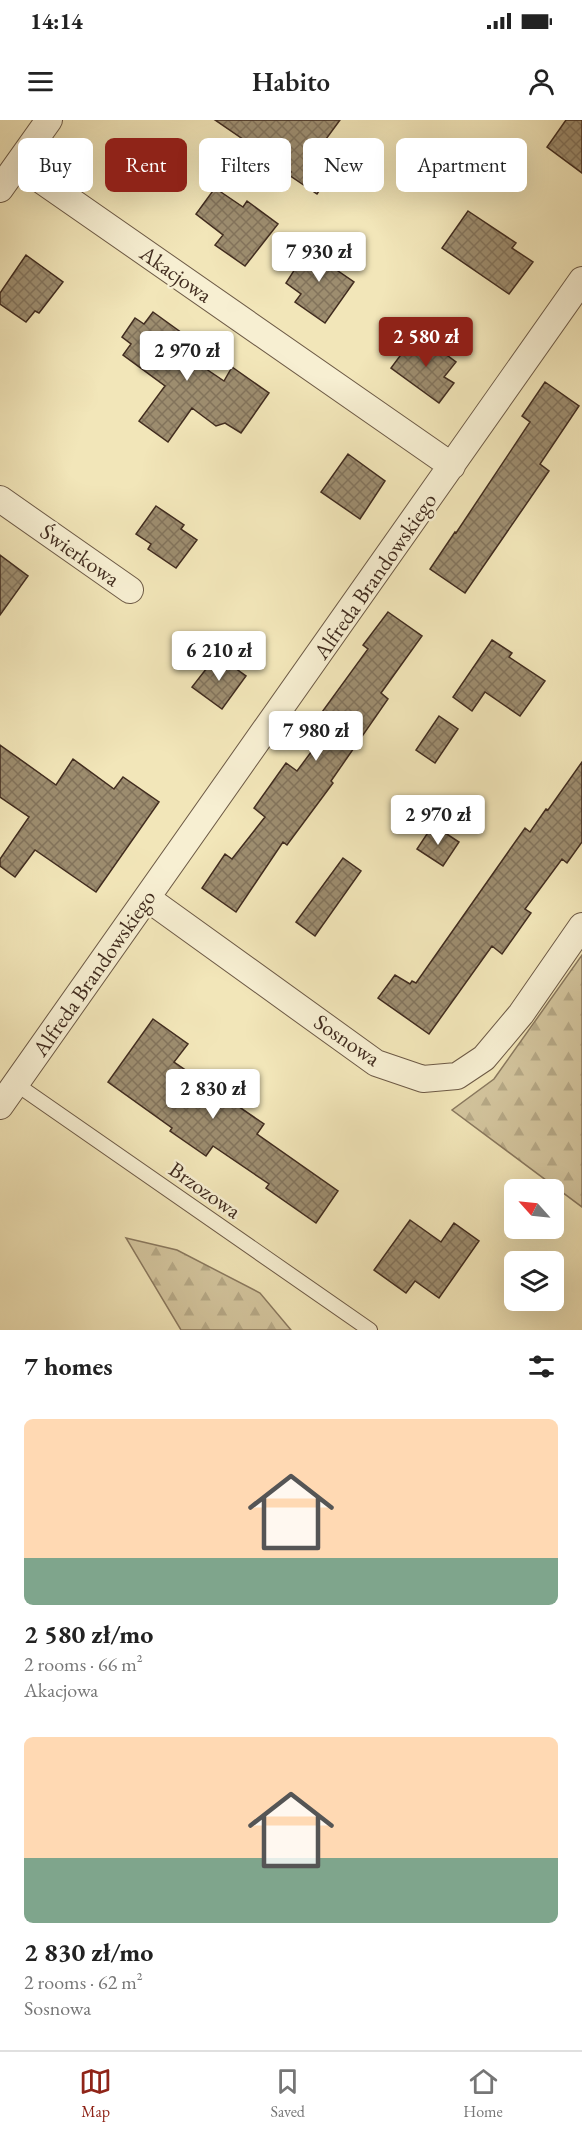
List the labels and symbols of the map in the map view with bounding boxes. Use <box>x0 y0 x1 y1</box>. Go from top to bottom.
pin: 7 930 zł <box>257 232 381 283</box>
street label: Akacjowa <box>133 238 218 309</box>
pin: 2 580 zł <box>364 317 488 368</box>
pin: 2 970 zł <box>125 331 249 382</box>
street label: Alfreda Brandowskiego <box>306 487 443 666</box>
street label: Świerkowa <box>34 517 126 593</box>
pin: 6 210 zł <box>157 631 281 682</box>
pin: 7 980 zł <box>254 711 378 762</box>
pin: 2 970 zł <box>376 795 500 846</box>
street label: Alfreda Brandowskiego <box>25 884 162 1063</box>
street label: Sosnowa <box>308 1007 386 1073</box>
pin: 2 830 zł <box>151 1069 275 1120</box>
street label: Brzozowa <box>163 1155 247 1225</box>
north arrow <box>504 1179 564 1239</box>

